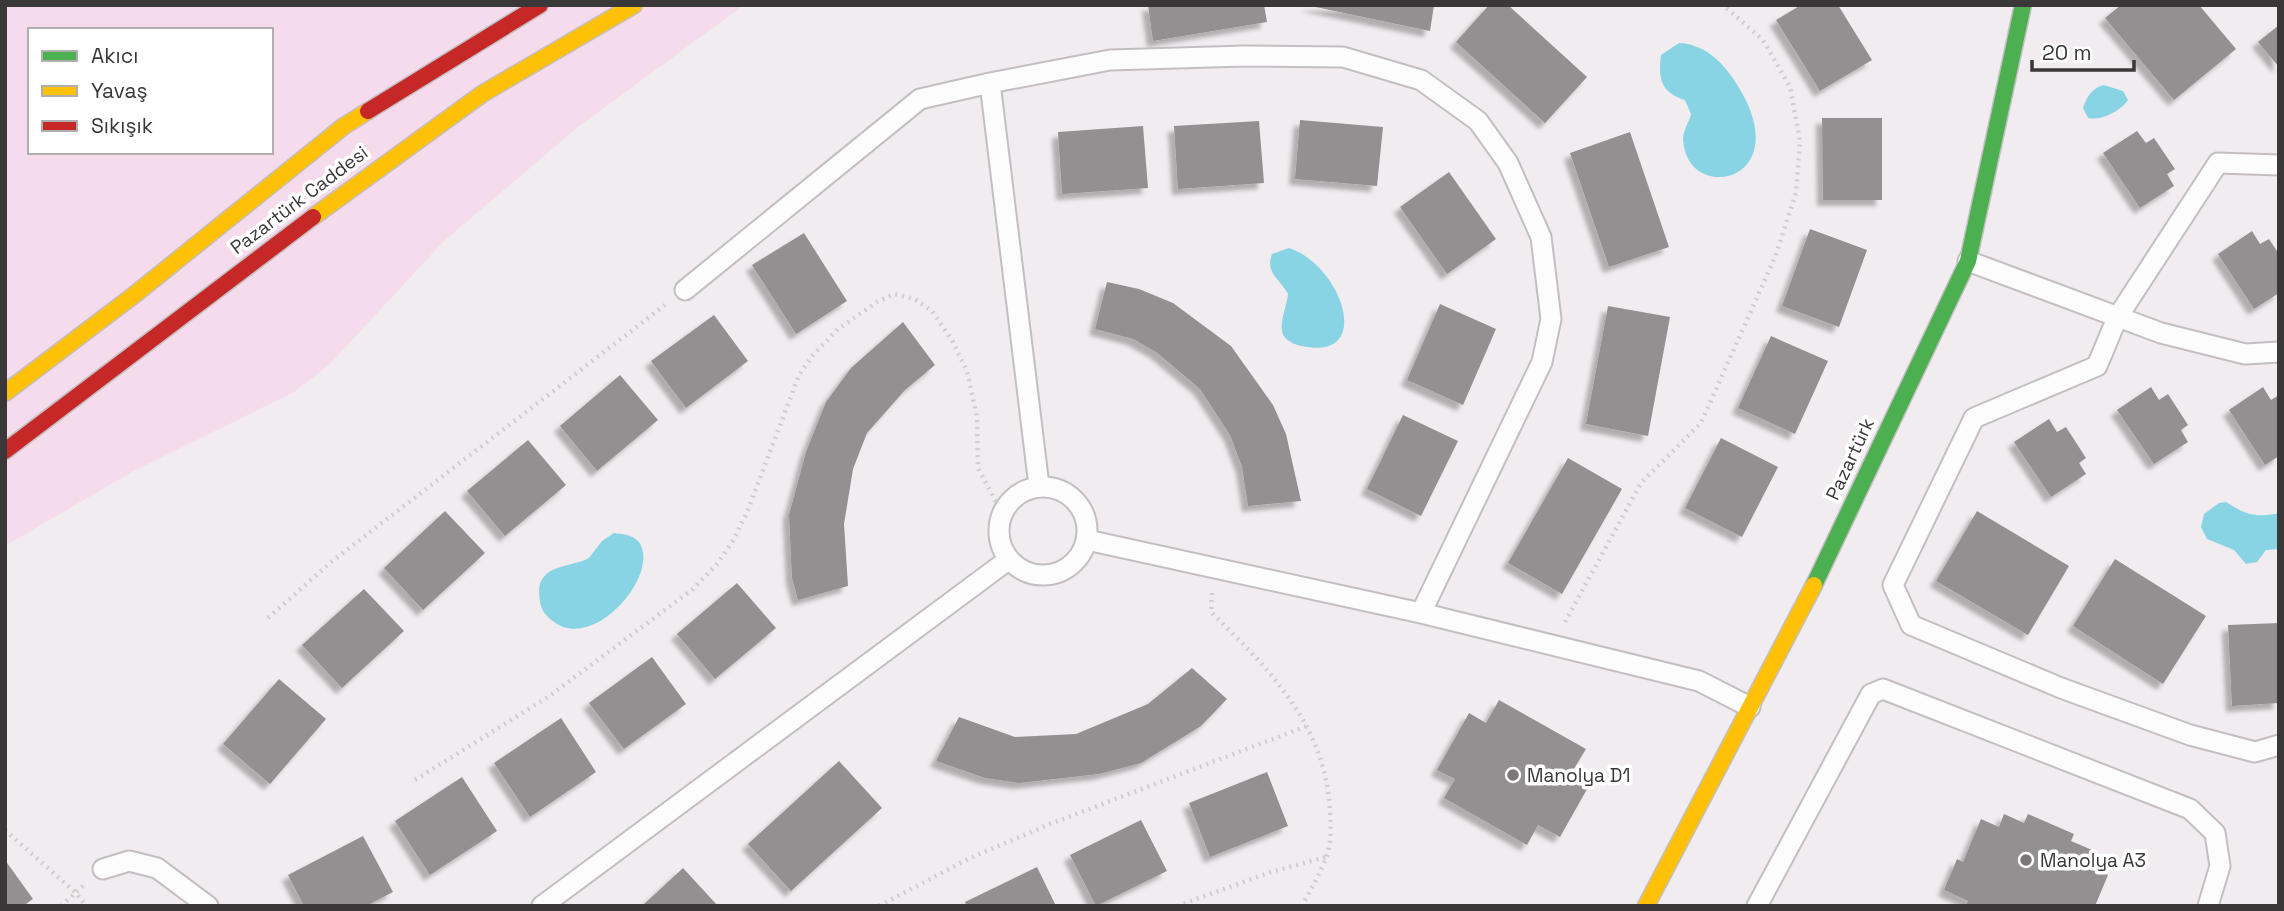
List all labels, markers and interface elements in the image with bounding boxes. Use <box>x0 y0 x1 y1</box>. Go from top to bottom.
legend <box>28 28 273 154</box>
scale bar <box>2032 28 2134 72</box>
text: 20 m <box>2042 39 2092 66</box>
text: Akıcı <box>91 42 138 69</box>
text: Yavaş <box>91 77 148 104</box>
text: Sıkışık <box>91 112 153 139</box>
street label: Pazartürk Caddesi <box>225 140 373 260</box>
street label: Pazartürk <box>1820 414 1880 504</box>
place label: Manolya D1 <box>1527 763 1630 788</box>
marker: Manolya D1 <box>1505 767 1521 783</box>
place label: Manolya A3 <box>2040 848 2146 873</box>
marker: Manolya A3 <box>2018 852 2034 868</box>

